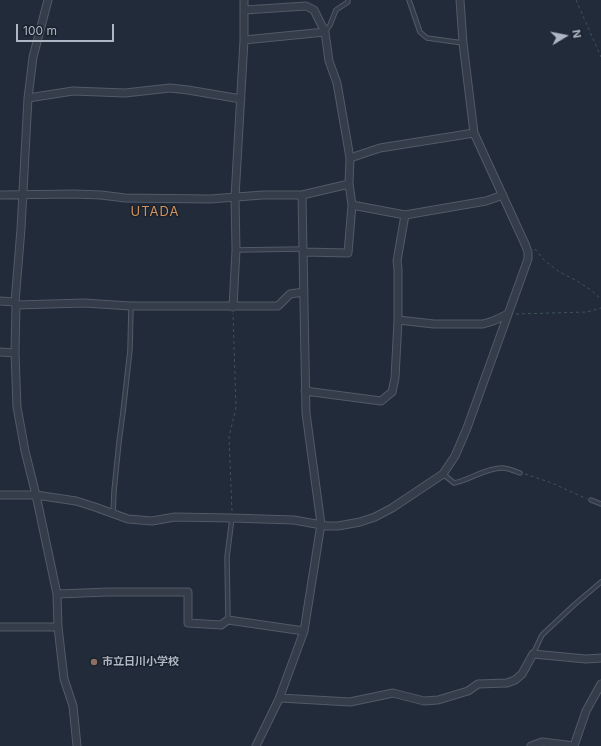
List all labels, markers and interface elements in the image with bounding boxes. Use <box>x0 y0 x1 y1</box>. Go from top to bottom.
scale bar <box>18 16 116 42</box>
north arrow <box>545 16 585 56</box>
text: 100 m <box>23 23 57 38</box>
text: N <box>569 29 584 39</box>
district label: UTADA <box>131 204 179 220</box>
place label: 市立日川小学校 <box>102 655 179 669</box>
marker: 市立日川小学校 <box>89 657 99 667</box>

